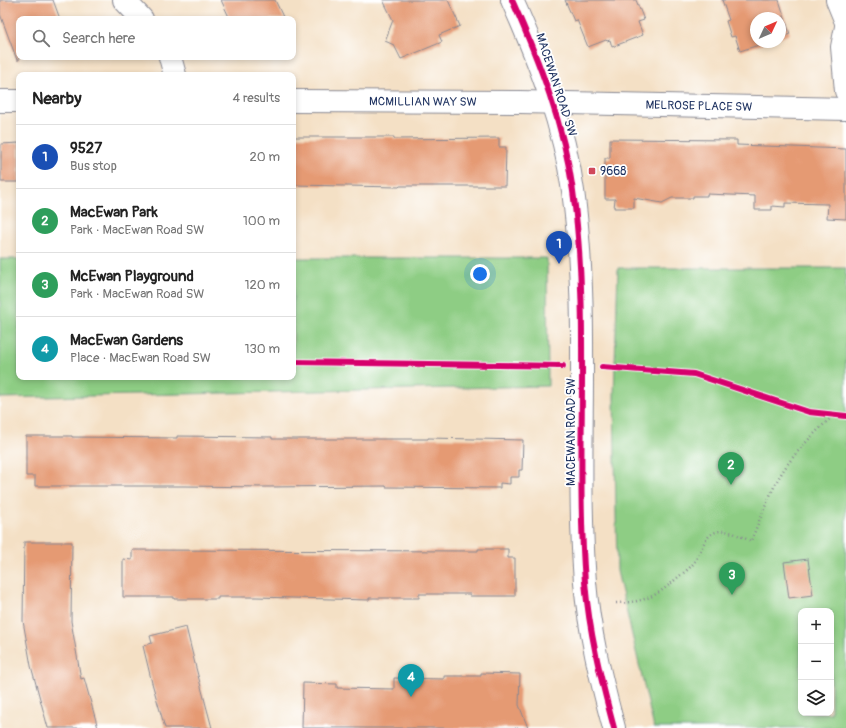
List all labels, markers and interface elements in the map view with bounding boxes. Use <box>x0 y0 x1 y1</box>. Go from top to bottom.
north arrow <box>750 12 786 48</box>
search box <box>16 16 296 60</box>
icon: search <box>30 27 52 49</box>
text: Search here <box>62 29 135 48</box>
street label: MACEWAN ROAD SW <box>532 31 580 139</box>
text: Nearby <box>32 88 81 109</box>
text: 4 results <box>233 90 280 106</box>
street label: MCMILLIAN WAY SW <box>369 94 477 109</box>
street label: MELROSE PLACE SW <box>645 97 753 114</box>
text: 9527 <box>70 139 102 158</box>
text: 1 <box>42 149 48 165</box>
text: 20 m <box>249 149 280 165</box>
text: Bus stop <box>70 158 117 174</box>
place label: 9668 <box>600 164 626 179</box>
marker: 9668 <box>587 166 597 176</box>
text: MacEwan Park <box>70 203 158 222</box>
text: 2 <box>41 213 49 229</box>
text: 100 m <box>243 213 280 229</box>
text: Park · MacEwan Road SW <box>70 222 204 238</box>
pin: 1 <box>546 231 572 264</box>
your location <box>470 264 490 284</box>
text: McEwan Playground <box>70 267 194 286</box>
text: 3 <box>41 277 49 293</box>
text: 120 m <box>244 277 280 293</box>
text: Park · MacEwan Road SW <box>70 286 204 302</box>
text: MacEwan Gardens <box>70 331 183 350</box>
text: 4 <box>41 341 49 357</box>
text: 130 m <box>244 341 280 357</box>
text: Place · MacEwan Road SW <box>70 350 211 366</box>
street label: MACEWAN ROAD SW <box>564 378 579 486</box>
pin: 2 <box>718 452 744 485</box>
pin: 3 <box>719 562 745 595</box>
map controls <box>798 608 834 716</box>
button: + <box>798 608 834 644</box>
button: − <box>798 644 834 680</box>
pin: 4 <box>398 664 424 697</box>
button: layers <box>798 680 834 716</box>

